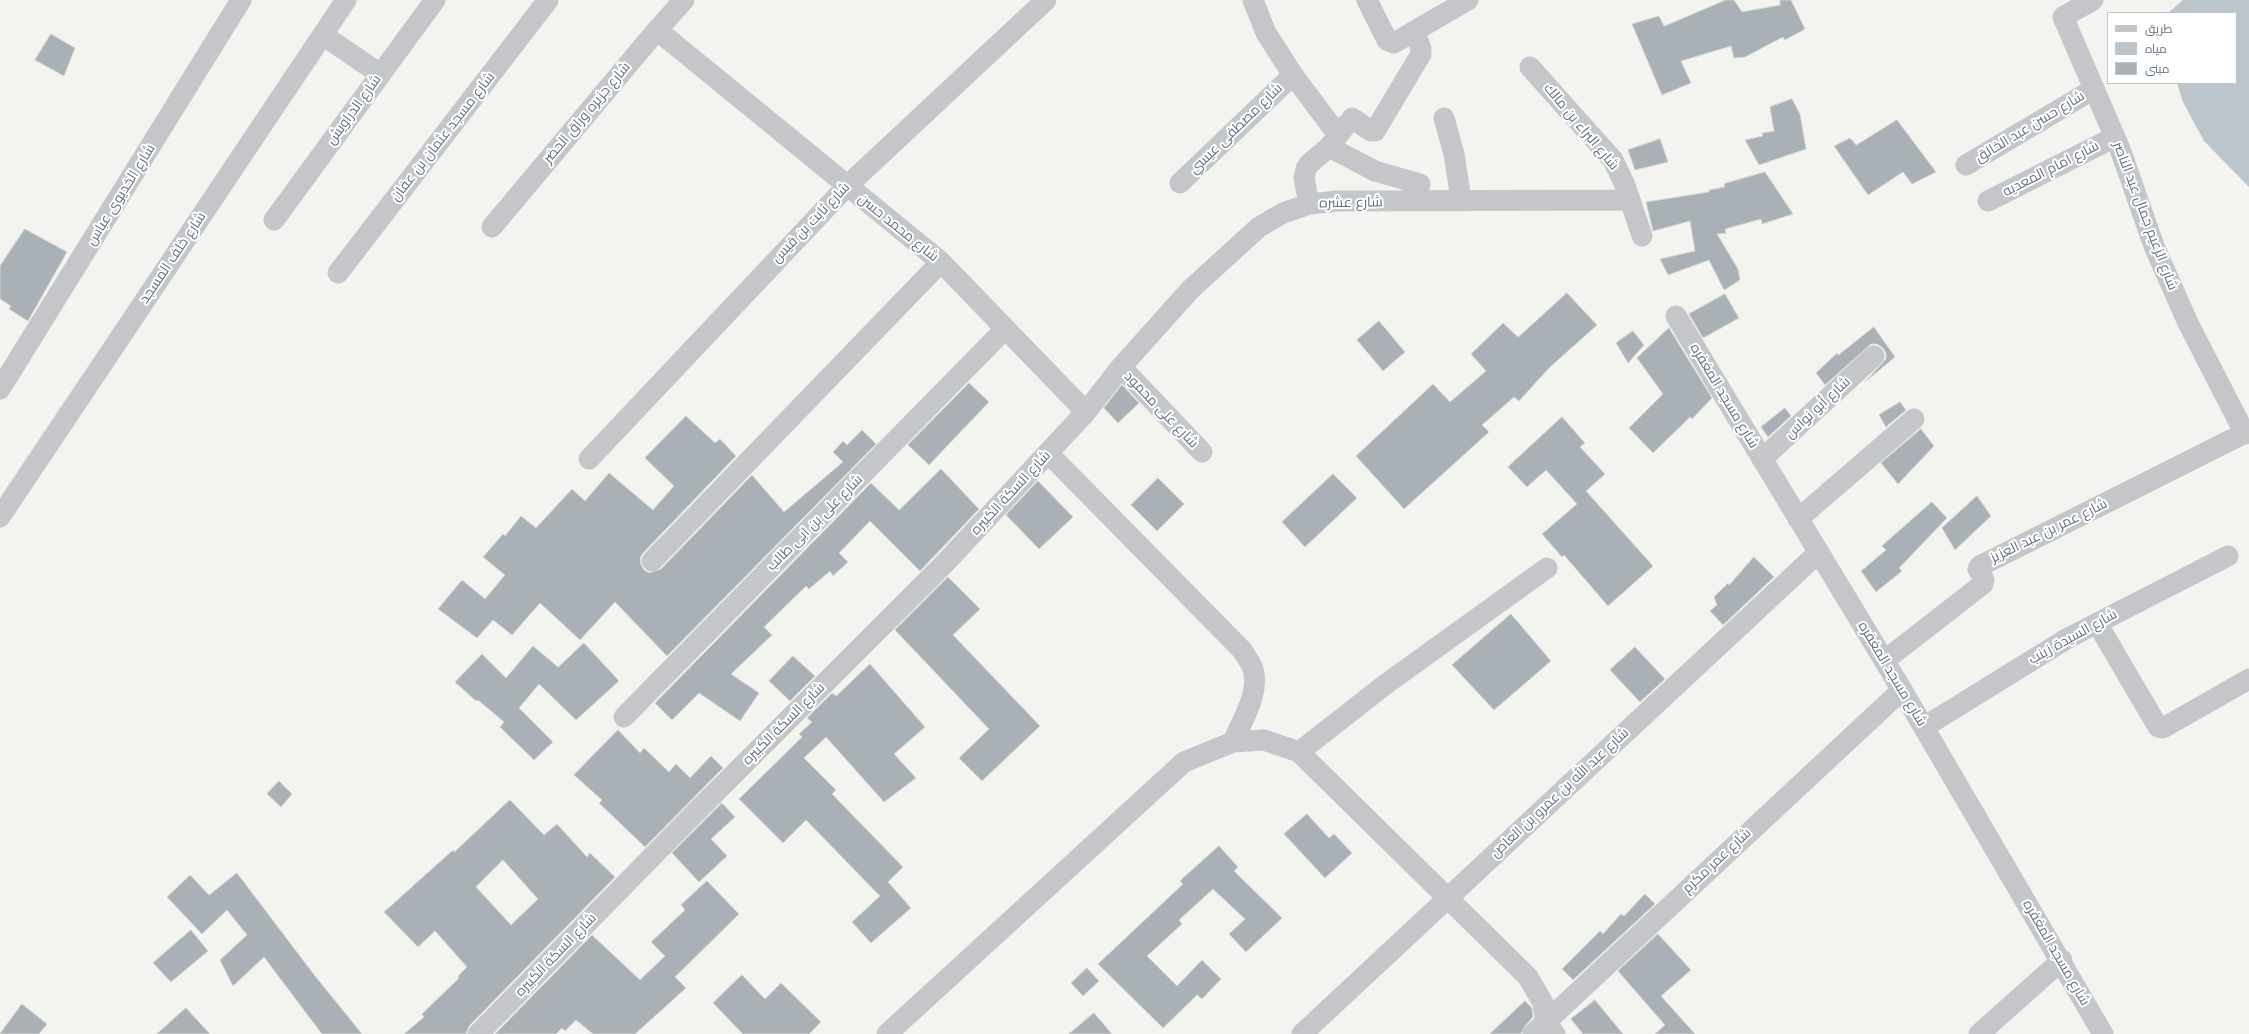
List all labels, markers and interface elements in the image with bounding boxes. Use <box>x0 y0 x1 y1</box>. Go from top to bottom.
legend <box>2107 12 2237 84</box>
text: طريق <box>2145 22 2172 36</box>
text: مياه <box>2145 42 2167 56</box>
street label: شارع جزيره وراق الحضر <box>540 59 634 167</box>
text: مبنى <box>2145 62 2170 76</box>
street label: شارع مسجد عثمان بن عفان <box>387 69 499 205</box>
street label: شارع الدراويش <box>323 72 385 148</box>
street label: شارع مصطفى عيسي <box>1186 80 1286 178</box>
street label: شارع البراء بن مالك <box>1540 80 1622 174</box>
street label: شارع حسن عبد الخالق <box>1972 88 2088 166</box>
street label: شارع امام المعديه <box>2000 137 2102 201</box>
street label: شارع الزعيم جمال عبد الناصر <box>2109 139 2181 293</box>
street label: شارع الخديوى عباس <box>83 141 159 249</box>
street label: شارع ثابت بن قيس <box>768 179 854 267</box>
street label: شارع محمد حسن <box>854 190 942 266</box>
street label: شارع عشره <box>1319 194 1383 212</box>
street label: شارع خلف المسجد <box>136 209 210 307</box>
street label: شارع مسجد المغفره <box>1686 341 1762 451</box>
street label: شارع على محمود <box>1120 368 1202 452</box>
street label: شارع أبو نواس <box>1782 374 1854 442</box>
street label: شارع السكة الكبيره <box>968 447 1054 539</box>
street label: شارع على بن ابى طالب <box>763 471 867 575</box>
street label: شارع عمر بن عبد العزيز <box>1988 495 2110 567</box>
street label: شارع السيدة زينب <box>2026 606 2120 668</box>
street label: شارع مسجد المغفره <box>1854 619 1930 729</box>
street label: شارع السكة الكبيره <box>739 679 829 769</box>
street label: شارع عبد الله بن عمرو بن العاص <box>1487 725 1633 861</box>
street label: شارع عمر مكرم <box>1679 825 1755 897</box>
street label: شارع مسجد المغفره <box>2019 897 2093 1009</box>
street label: شارع السكة الكبيره <box>512 910 600 1000</box>

